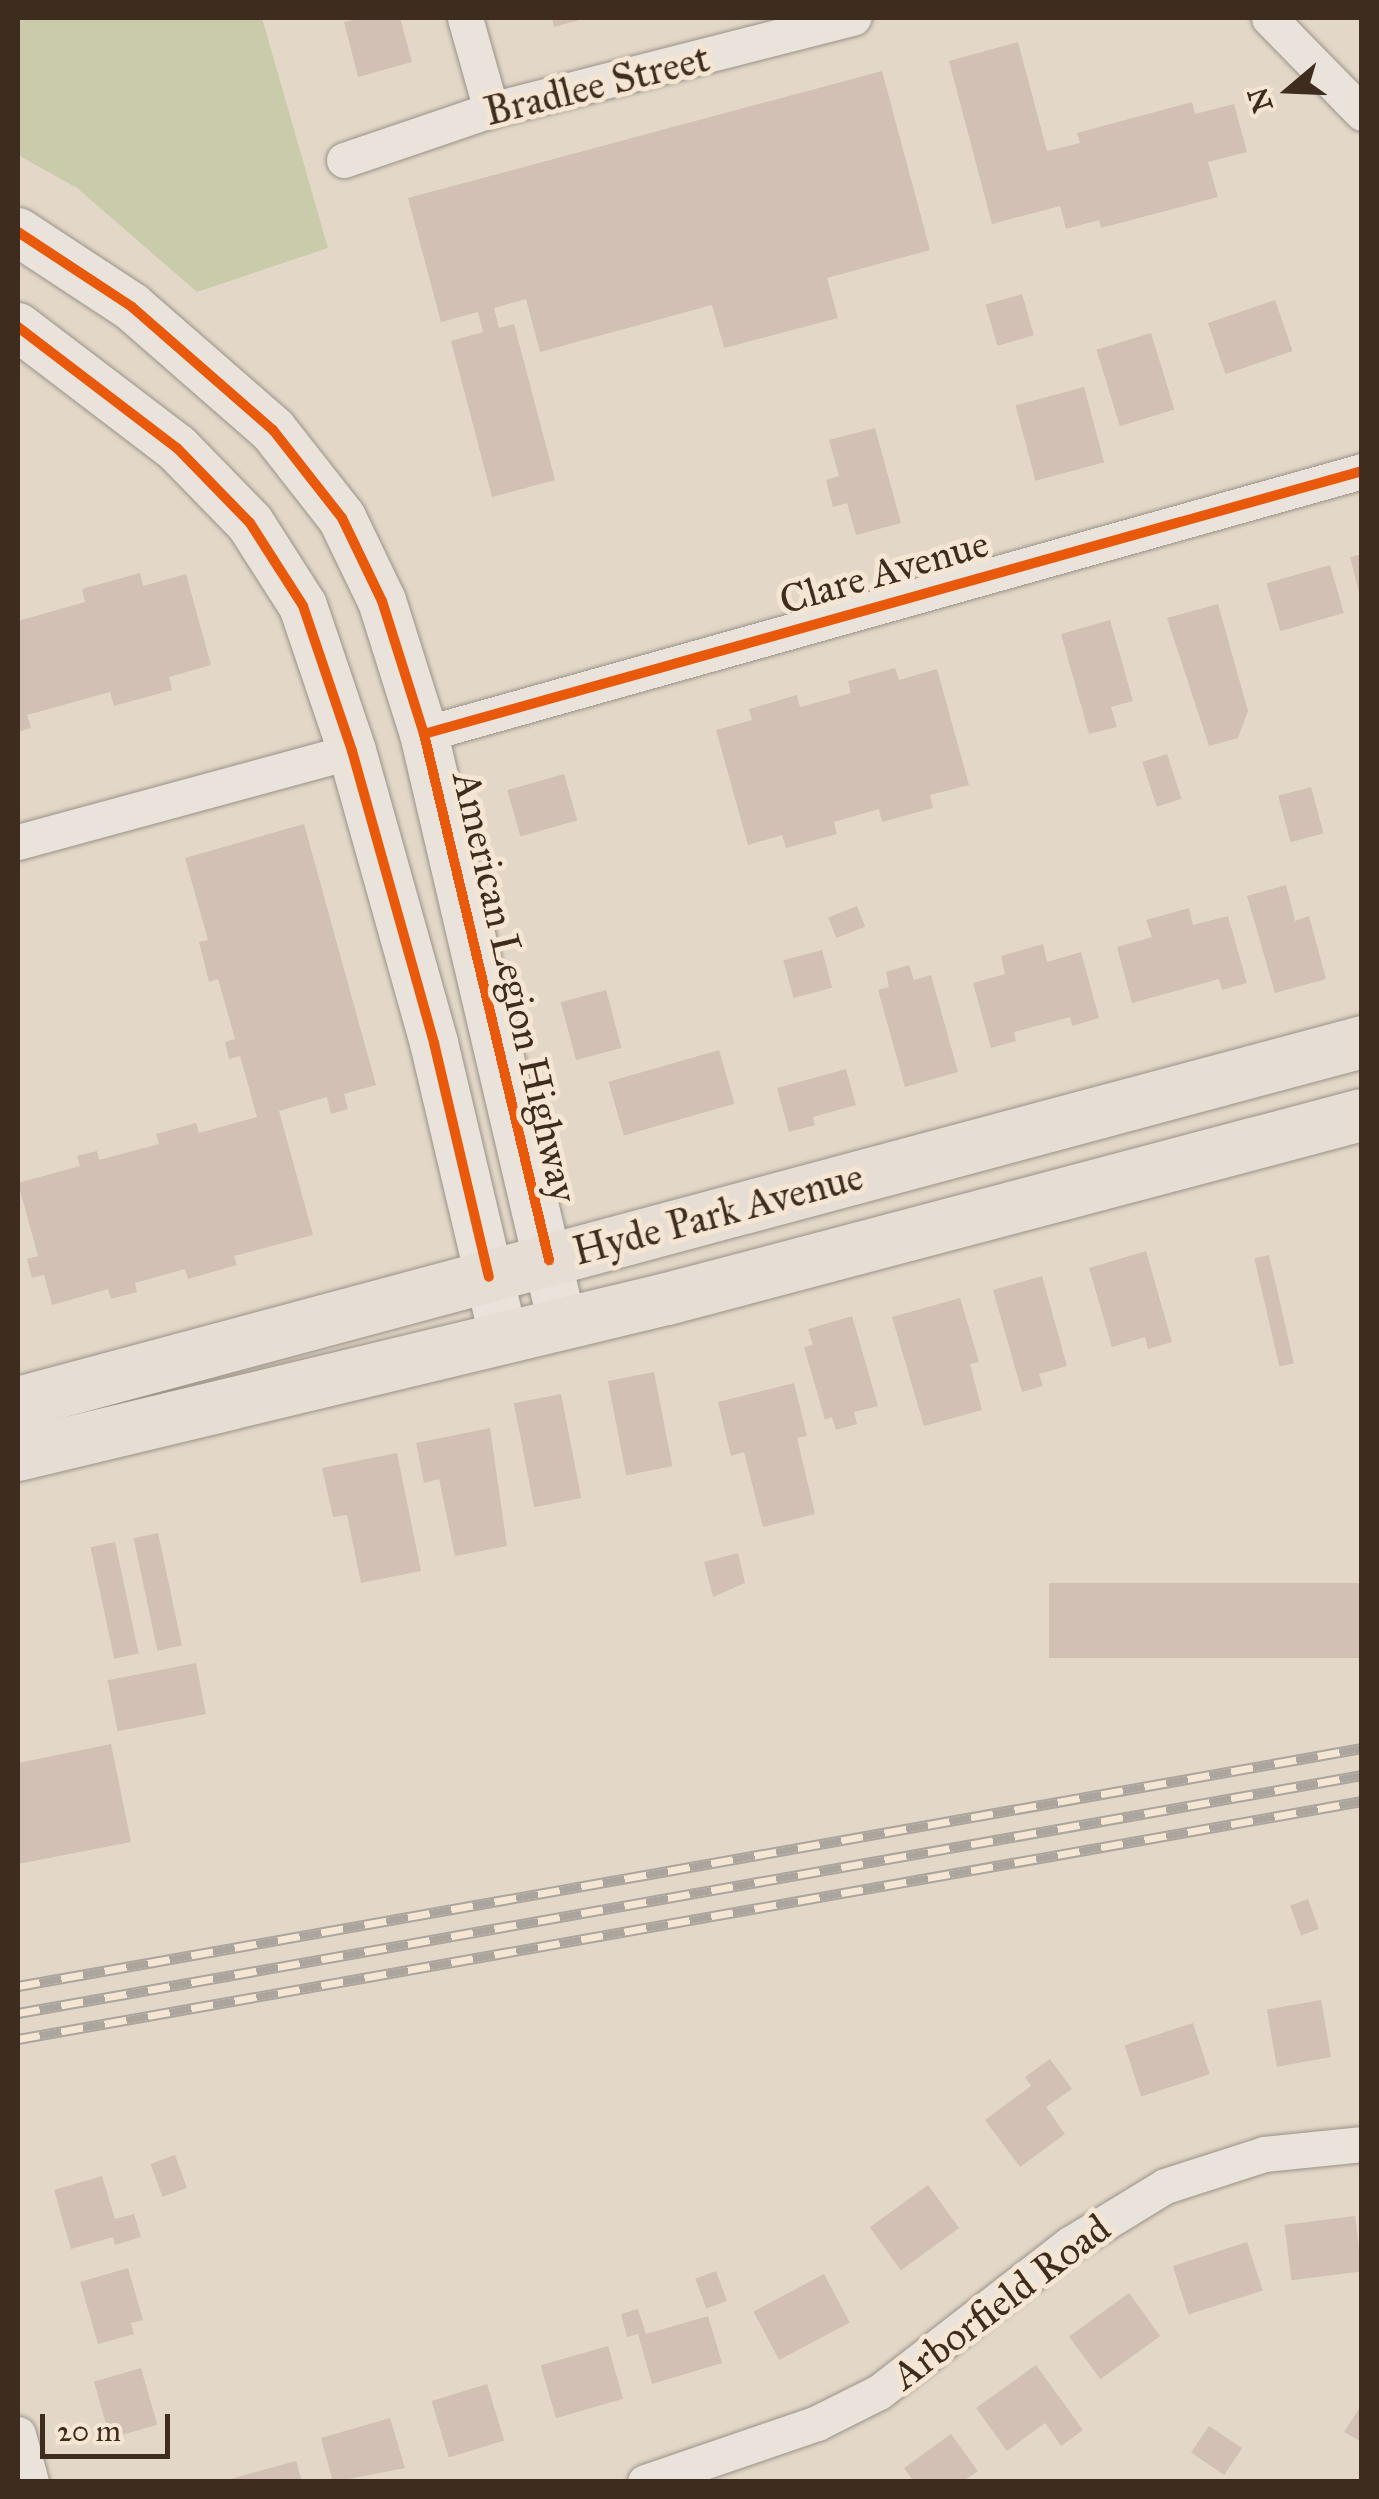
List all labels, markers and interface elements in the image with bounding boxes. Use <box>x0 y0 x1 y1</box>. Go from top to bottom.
street label: Bradlee Street <box>479 34 715 136</box>
north arrow <box>1239 40 1339 140</box>
text: N <box>1240 83 1281 117</box>
street label: Clare Avenue <box>774 519 994 625</box>
street label: American Legion Highway <box>442 767 588 1207</box>
street label: Hyde Park Avenue <box>568 1152 868 1276</box>
street label: Arborfield Road <box>882 2204 1120 2400</box>
scale bar <box>45 2394 175 2456</box>
text: 20 m <box>57 2413 121 2449</box>

